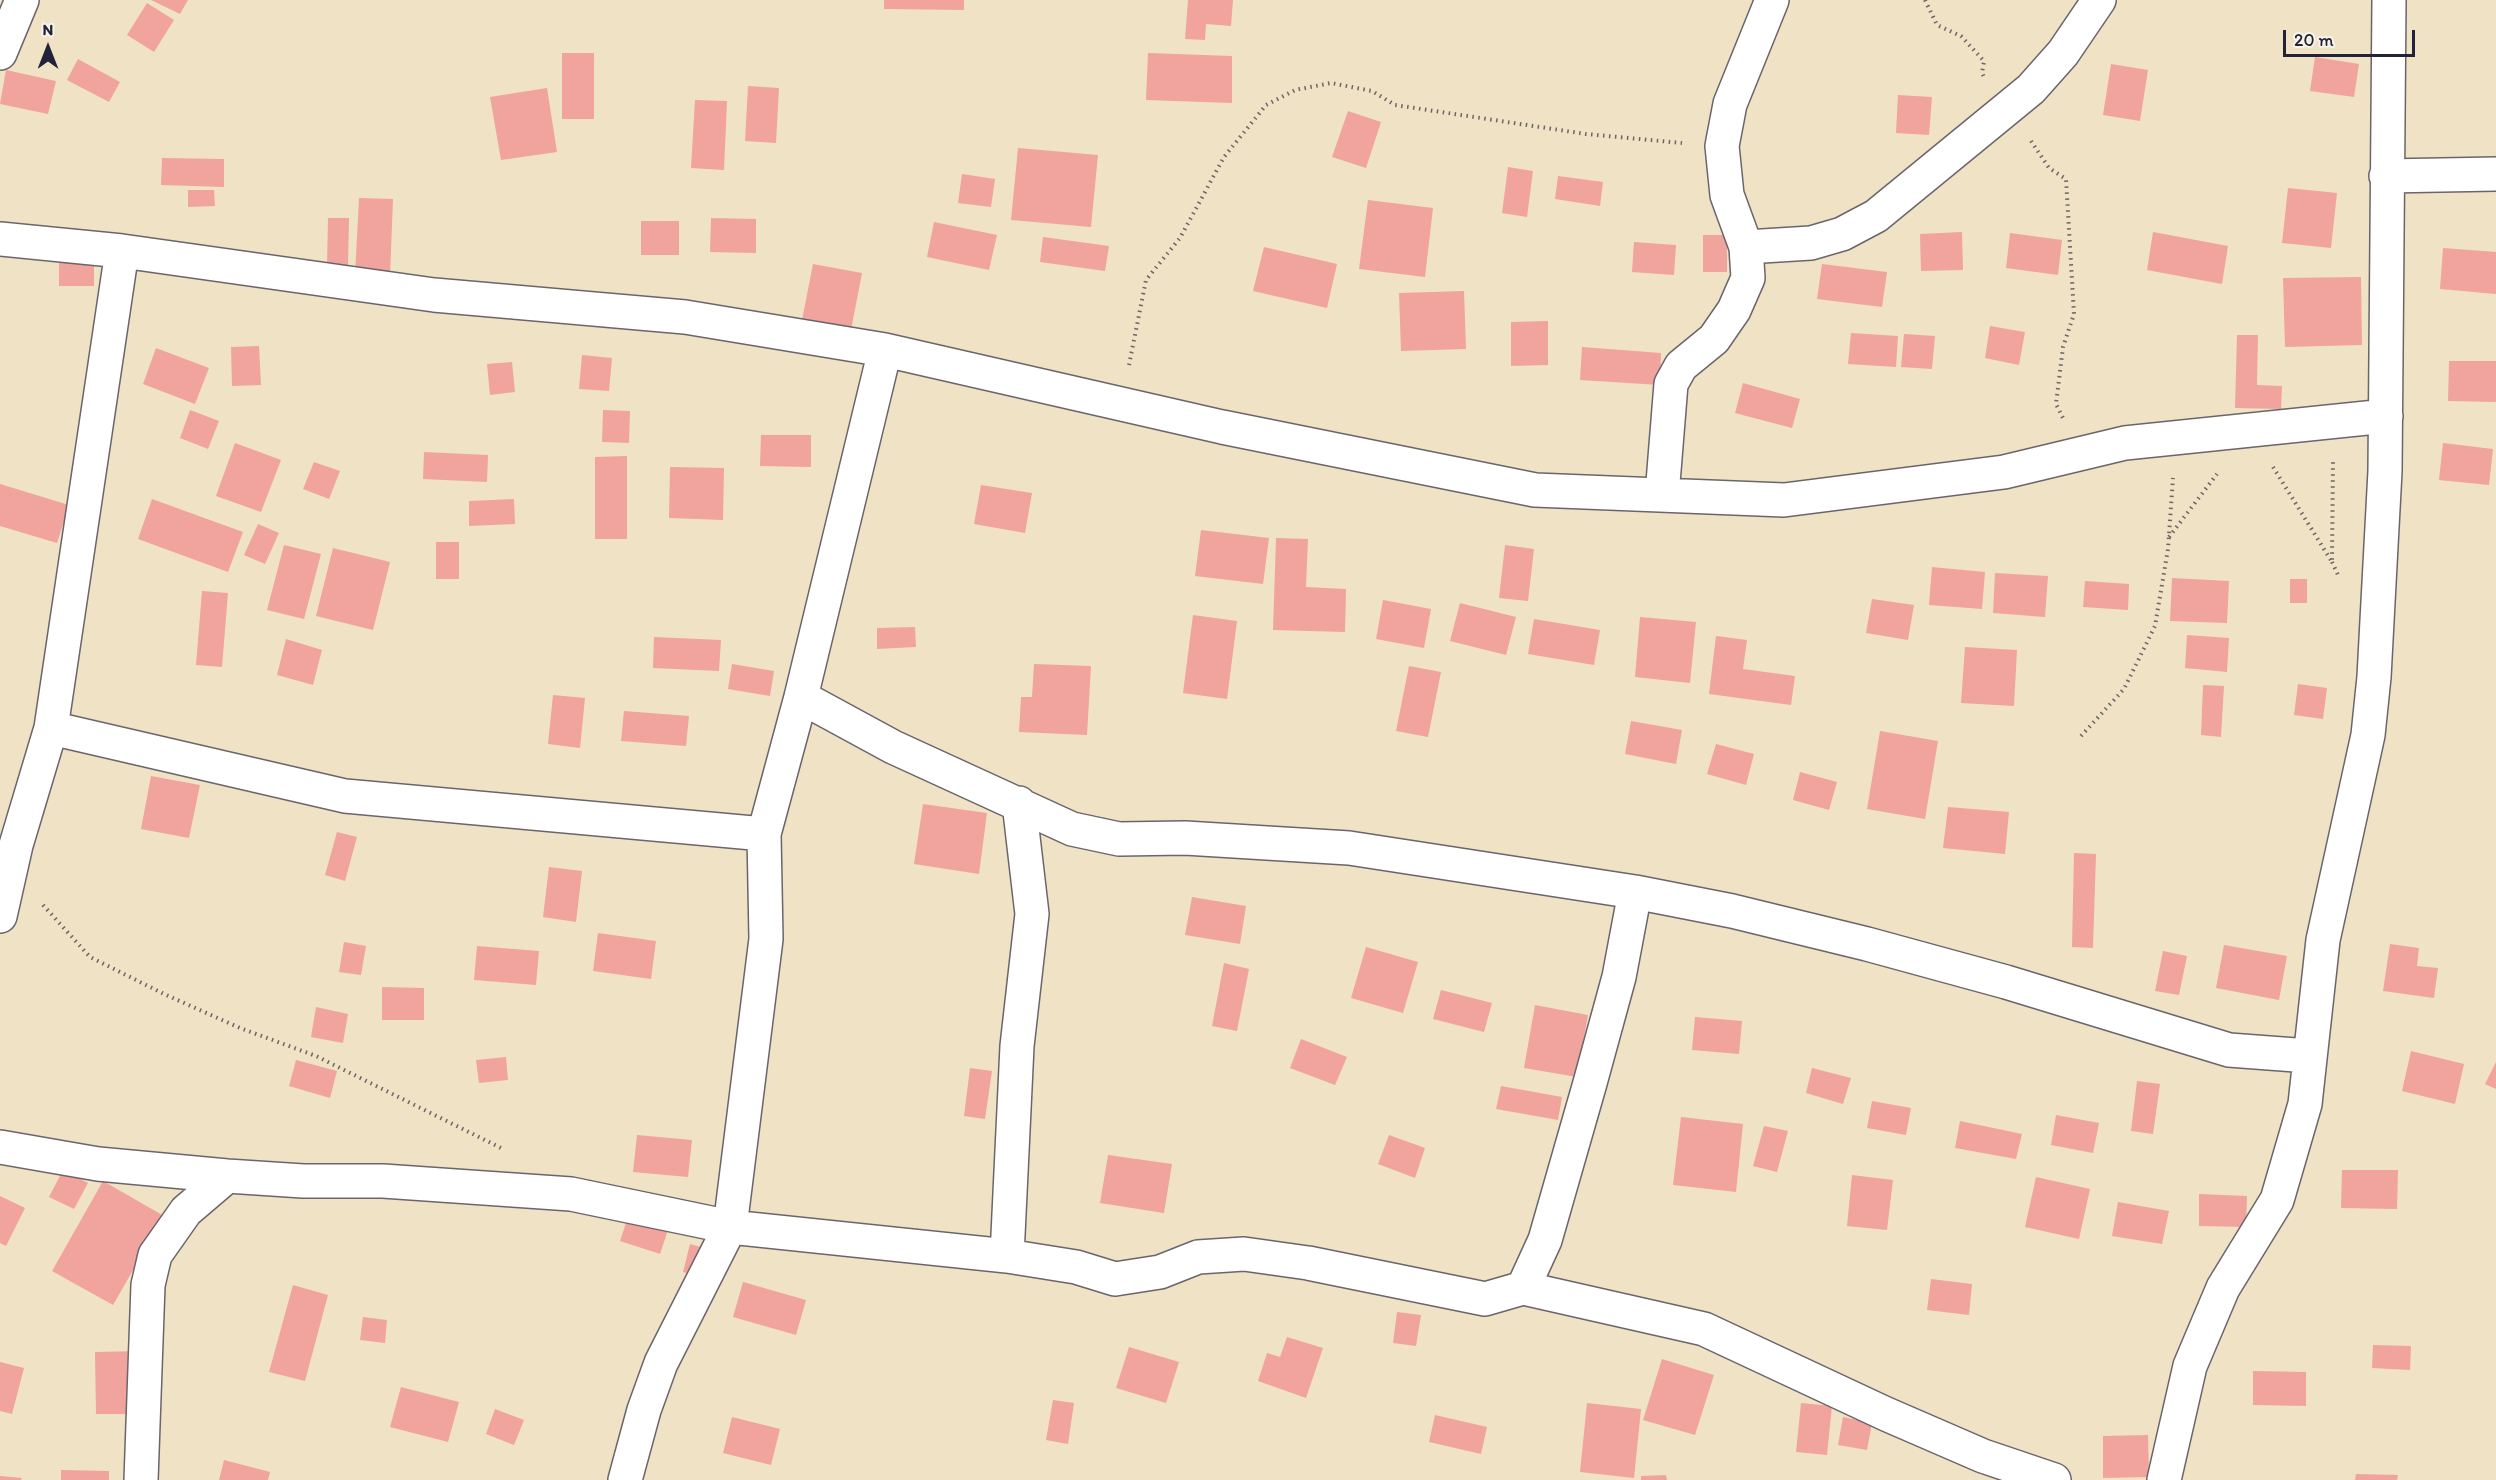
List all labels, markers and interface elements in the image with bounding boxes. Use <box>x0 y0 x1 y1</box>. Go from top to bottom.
north arrow <box>18 18 78 78</box>
scale bar <box>2286 18 2418 56</box>
text: N <box>43 20 53 39</box>
text: 20 m <box>2294 29 2334 51</box>

